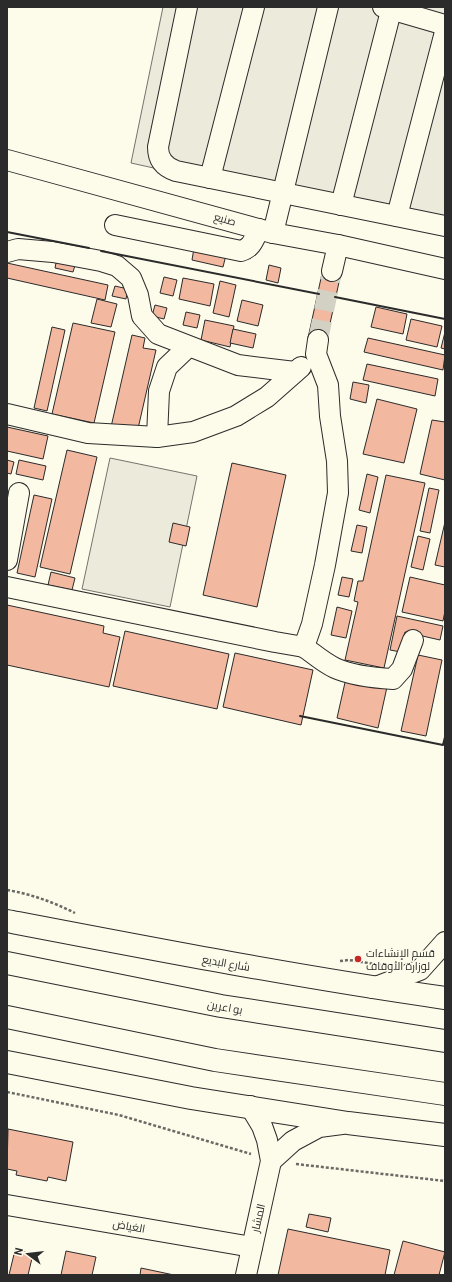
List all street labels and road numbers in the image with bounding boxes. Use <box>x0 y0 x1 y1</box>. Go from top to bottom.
street label: صنيع <box>212 209 238 230</box>
street label: شارع البديع <box>201 952 251 975</box>
street label: بو اعرين <box>206 997 244 1017</box>
street label: المشار <box>248 1202 268 1235</box>
street label: الغياض <box>112 1216 146 1236</box>

